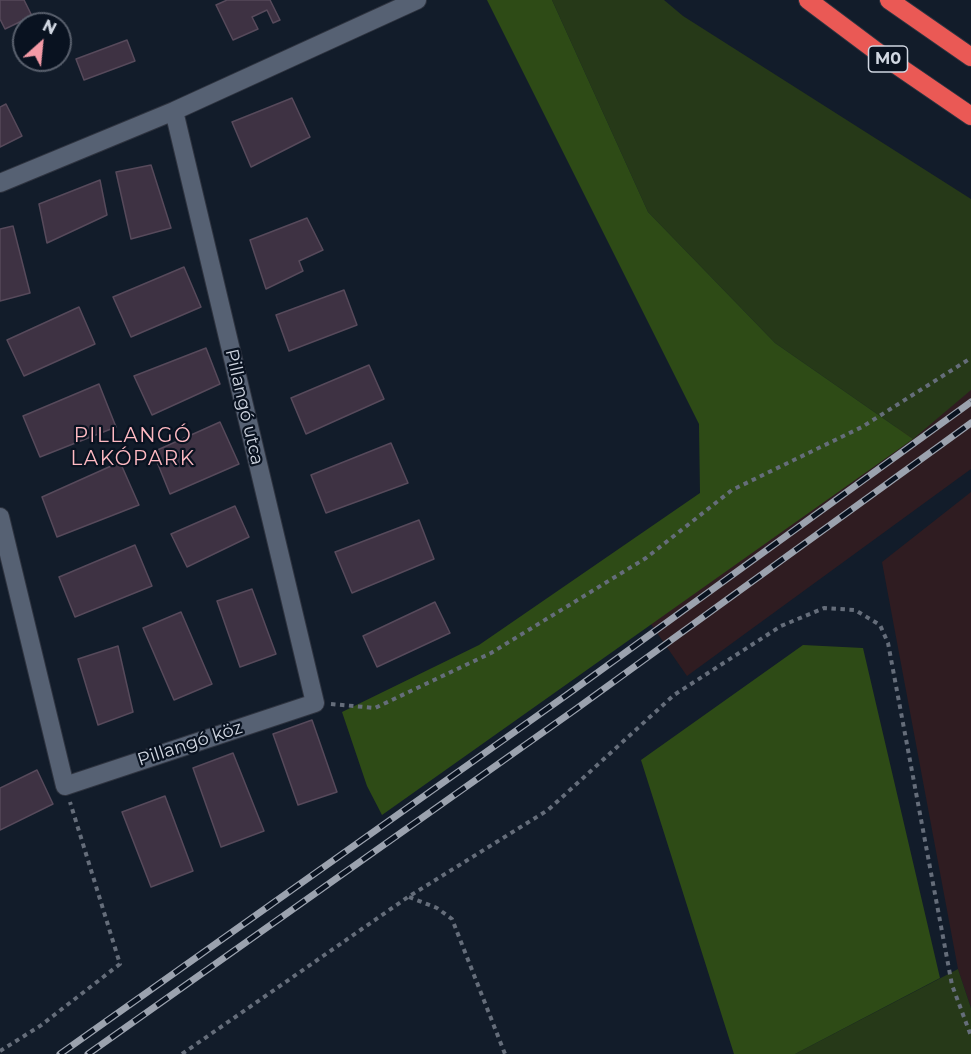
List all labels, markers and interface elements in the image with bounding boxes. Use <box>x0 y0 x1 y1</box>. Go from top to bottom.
north arrow <box>12 12 72 72</box>
text: N <box>39 16 60 39</box>
road number: M0 <box>868 46 908 72</box>
street label: Pillangó utca <box>220 347 268 467</box>
district label: PILLANGÓ LAKÓPARK <box>71 424 195 471</box>
street label: Pillangó köz <box>135 717 245 771</box>

